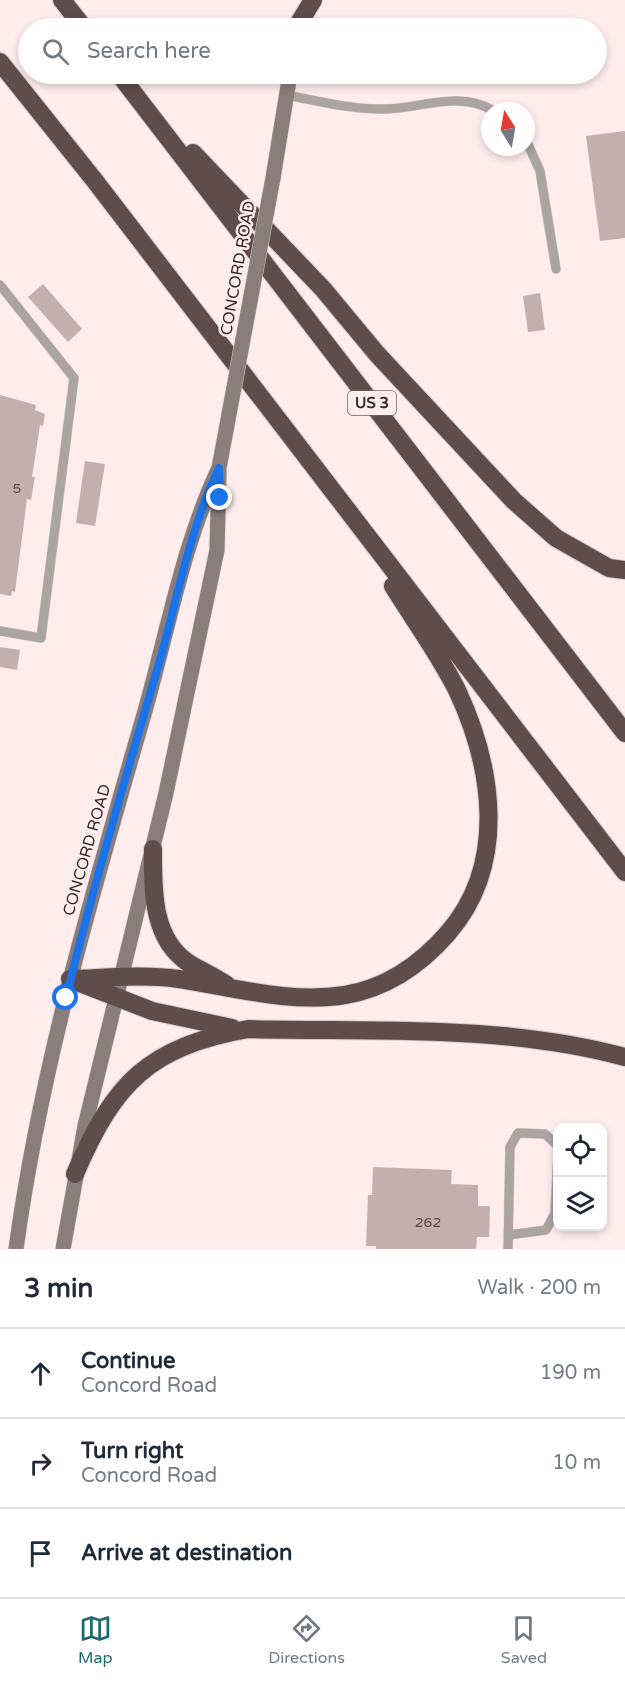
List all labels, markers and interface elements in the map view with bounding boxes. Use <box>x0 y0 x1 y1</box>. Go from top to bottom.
search box <box>18 18 607 84</box>
icon: search <box>39 35 72 68</box>
text: Search here <box>87 38 211 64</box>
north arrow <box>481 102 535 156</box>
street label: CONCORD ROAD <box>216 199 260 337</box>
road number: US 3 <box>348 391 396 415</box>
house number: 5 <box>13 480 21 497</box>
route end <box>206 484 232 510</box>
street label: CONCORD ROAD <box>59 782 115 918</box>
route start <box>52 984 78 1010</box>
map controls <box>553 1123 607 1231</box>
button: locate <box>553 1123 607 1177</box>
button: layers <box>553 1177 607 1231</box>
house number: 262 <box>415 1214 441 1231</box>
text: 3 min <box>24 1273 93 1304</box>
text: Walk · 200 m <box>478 1276 601 1300</box>
text: Continue <box>81 1348 176 1374</box>
icon: ahead <box>24 1357 57 1390</box>
text: 190 m <box>540 1361 601 1385</box>
text: Concord Road <box>81 1374 217 1398</box>
text: Turn right <box>81 1438 183 1464</box>
icon: right <box>24 1447 57 1480</box>
text: 10 m <box>552 1451 601 1475</box>
text: Concord Road <box>81 1464 217 1488</box>
icon: arrive <box>24 1537 57 1570</box>
text: Arrive at destination <box>81 1540 292 1566</box>
tab: Map <box>78 1612 112 1668</box>
tab: Directions <box>268 1612 345 1668</box>
tab: Saved <box>501 1612 547 1668</box>

